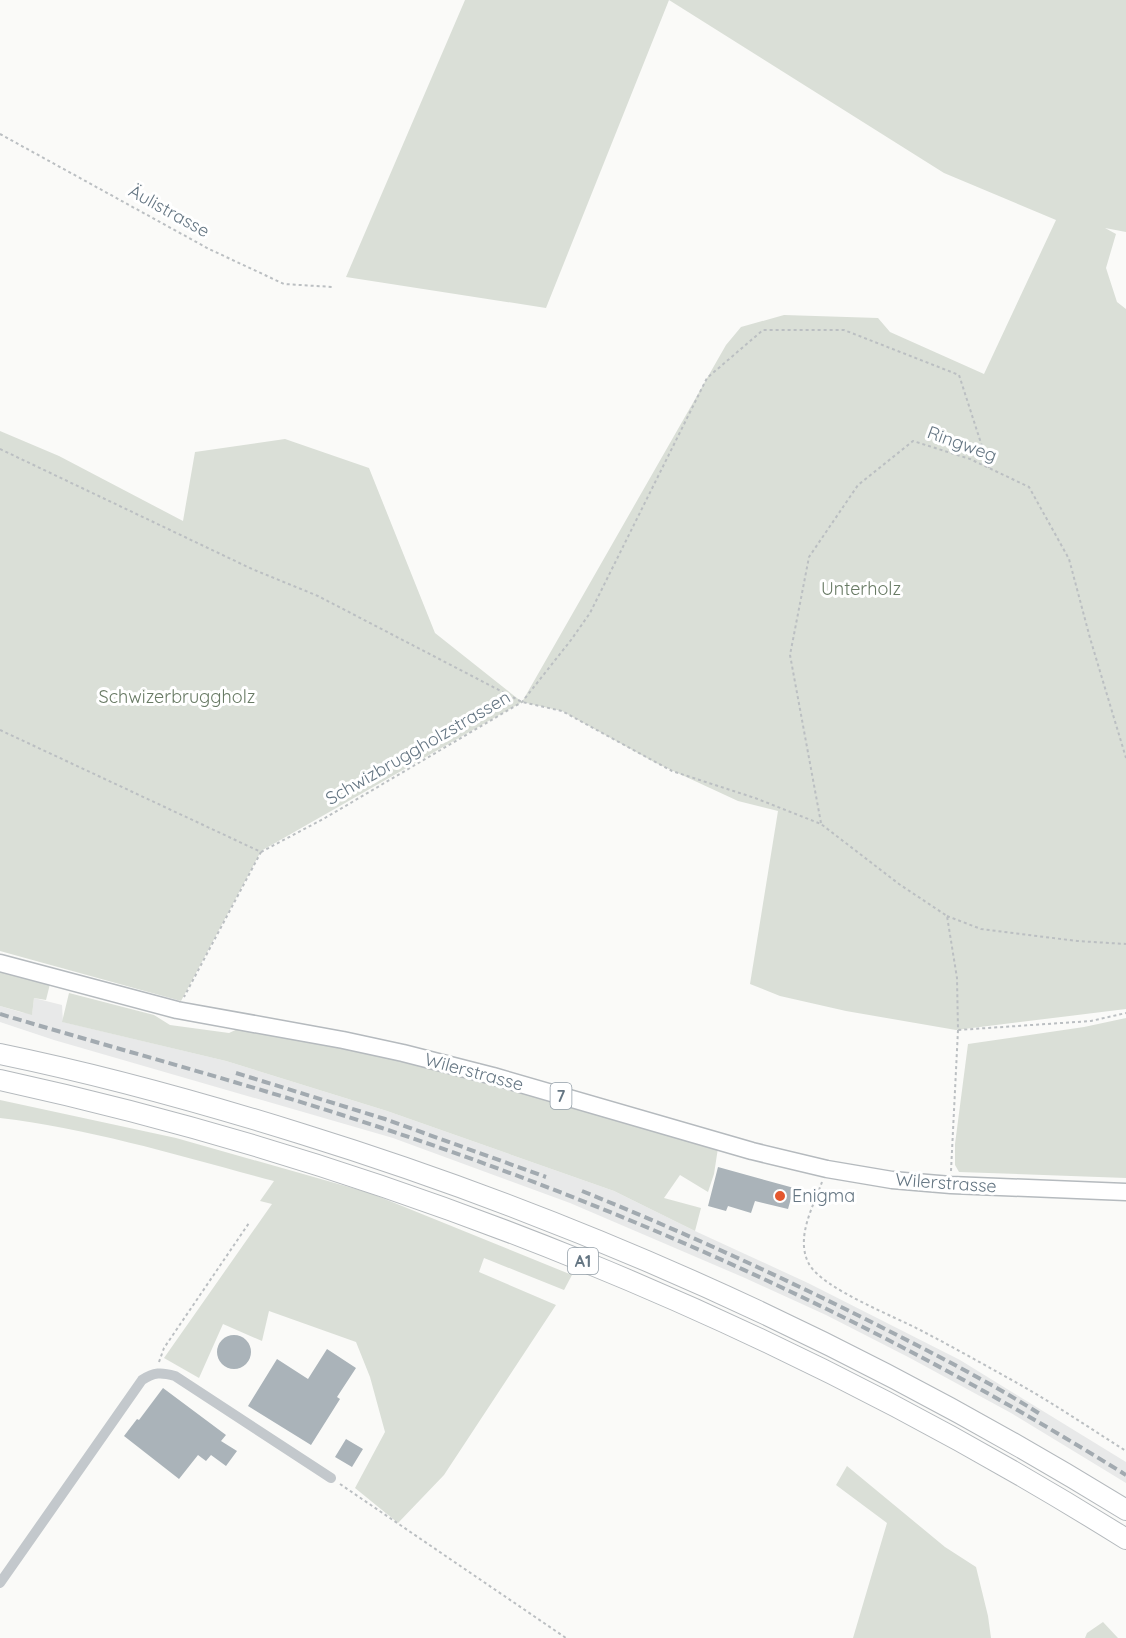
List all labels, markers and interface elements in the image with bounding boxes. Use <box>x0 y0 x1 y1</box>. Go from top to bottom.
street label: Äulistrasse <box>125 179 214 242</box>
street label: Ringweg <box>924 420 1000 467</box>
park label: Unterholz <box>821 577 901 600</box>
park label: Schwizerbruggholz <box>99 685 255 708</box>
street label: Schwizbruggholzstrassen <box>321 685 514 810</box>
street label: Wilerstrasse <box>422 1047 526 1096</box>
road number: 7 <box>550 1083 572 1109</box>
street label: Wilerstrasse <box>895 1167 997 1198</box>
place label: Enigma <box>792 1184 855 1207</box>
marker: Enigma <box>773 1189 787 1203</box>
road number: A1 <box>568 1248 598 1274</box>

